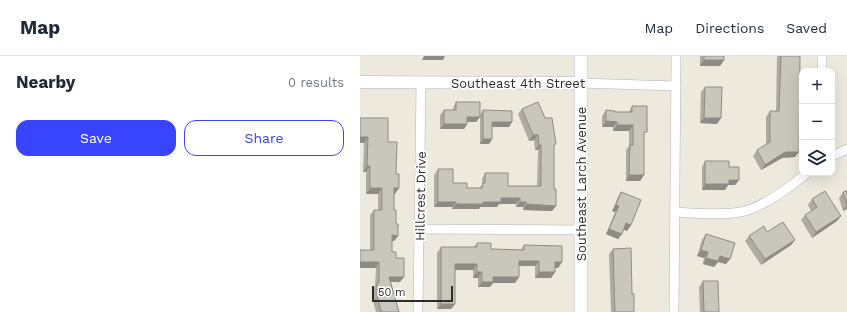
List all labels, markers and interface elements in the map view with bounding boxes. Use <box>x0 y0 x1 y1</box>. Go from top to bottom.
text: Map <box>20 16 60 39</box>
text: Map <box>645 20 673 36</box>
text: Directions <box>695 20 764 36</box>
text: Saved <box>786 20 827 36</box>
map controls <box>799 68 835 176</box>
button: + <box>799 68 835 104</box>
text: Nearby <box>16 72 75 92</box>
text: 0 results <box>288 75 344 90</box>
street label: Southeast 4th Street <box>451 76 586 91</box>
button: − <box>799 104 835 140</box>
street label: Southeast Larch Avenue <box>574 107 589 261</box>
button: Save <box>16 120 176 156</box>
button: Share <box>184 120 344 156</box>
button: layers <box>799 140 835 176</box>
street label: Hillcrest Drive <box>412 151 429 241</box>
scale bar <box>372 284 453 303</box>
text: 50 m <box>378 286 405 299</box>

